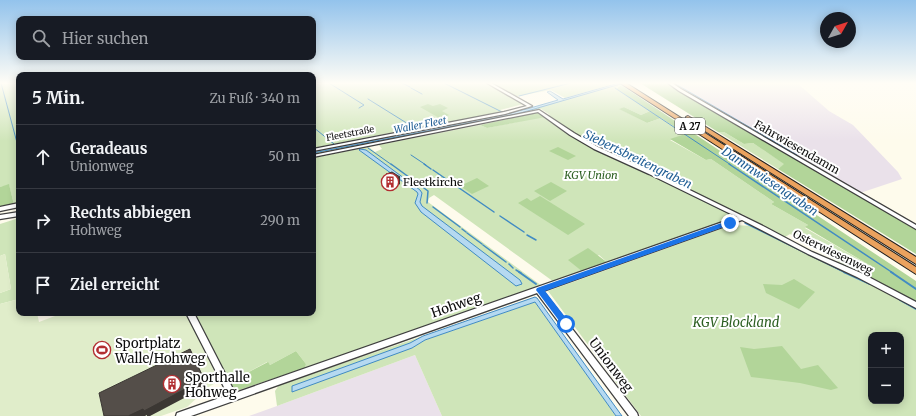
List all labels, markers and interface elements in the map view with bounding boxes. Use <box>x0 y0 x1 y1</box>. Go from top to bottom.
north arrow <box>820 12 856 48</box>
search box <box>16 16 316 60</box>
icon: search <box>30 27 52 49</box>
text: Hier suchen <box>62 29 149 48</box>
text: 5 Min. <box>32 87 85 109</box>
text: Zu Fuß · 340 m <box>209 90 300 107</box>
water label: Waller Fleet <box>393 113 448 136</box>
street label: Fahrwiesendamm <box>752 117 842 177</box>
road number: A 27 <box>675 118 705 134</box>
street label: Fleetstraße <box>325 123 375 143</box>
water label: Siebertsbreitengraben <box>581 126 695 192</box>
text: Geradeaus <box>70 139 147 158</box>
water label: Dammwiesengraben <box>718 143 821 219</box>
icon: ahead <box>32 146 54 168</box>
text: 50 m <box>268 148 300 165</box>
text: Unionweg <box>70 158 134 175</box>
park label: KGV Union <box>563 168 618 182</box>
building icon: Fleetkirche <box>380 172 400 192</box>
place label: Fleetkirche <box>403 175 463 189</box>
text: Rechts abbiegen <box>70 203 191 222</box>
icon: right <box>32 210 54 232</box>
text: 290 m <box>260 212 300 229</box>
route end <box>721 214 739 232</box>
text: Hohweg <box>70 222 122 239</box>
street label: Osterwiesenweg <box>791 227 876 278</box>
icon: arrive <box>32 274 54 296</box>
text: Ziel erreicht <box>70 275 160 294</box>
street label: Hohweg <box>429 289 483 321</box>
park label: KGV Blockland <box>692 314 780 331</box>
route start <box>557 315 575 333</box>
map controls <box>868 332 904 404</box>
button: + <box>868 332 904 368</box>
street label: Unionweg <box>585 334 637 396</box>
place label: Sportplatz Walle/Hohweg <box>114 335 205 367</box>
sports icon: Sportplatz Walle/Hohweg <box>92 340 112 360</box>
button: − <box>868 368 904 404</box>
place label: Sporthalle Hohweg <box>185 369 250 401</box>
building icon: Sporthalle Hohweg <box>162 374 182 394</box>

